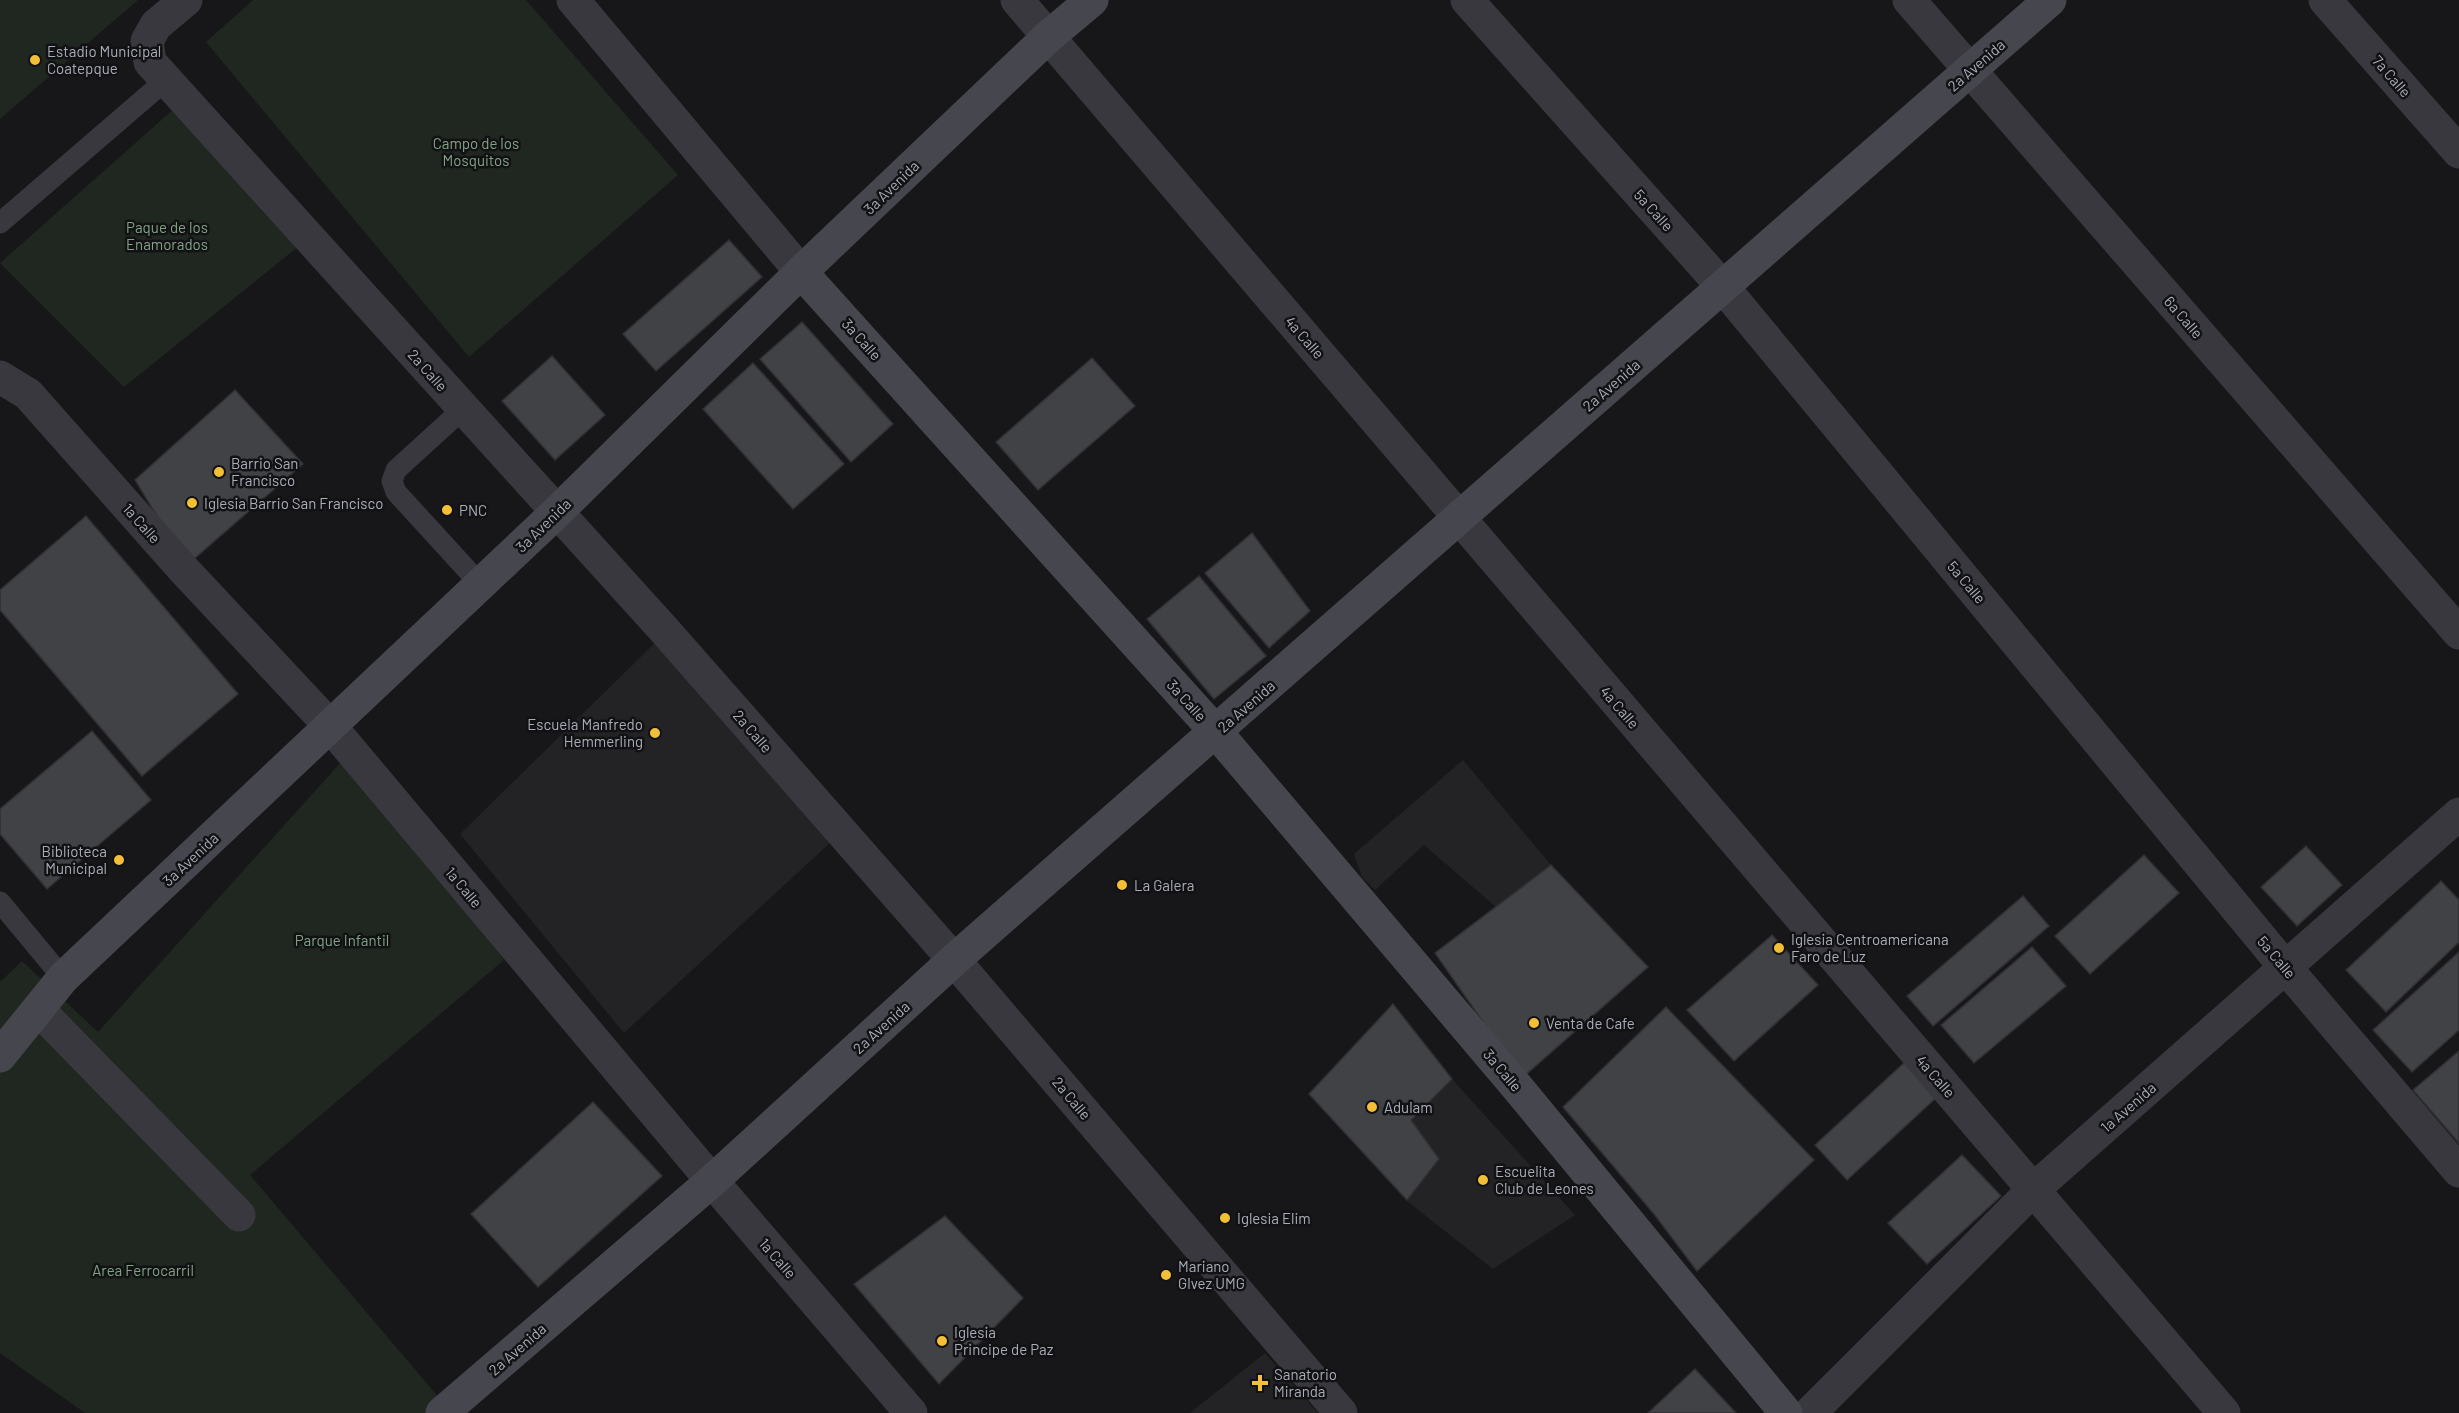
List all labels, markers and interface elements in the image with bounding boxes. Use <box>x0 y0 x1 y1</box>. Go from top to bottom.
street label: 2a Avenida <box>1944 35 2008 95</box>
place label: Estadio Municipal Coatepque <box>47 42 161 77</box>
street label: 7a Calle <box>2369 51 2415 101</box>
marker: Estadio Municipal Coatepque <box>28 53 42 67</box>
park label: Campo de los Mosquitos <box>433 134 519 169</box>
street label: 3a Avenida <box>860 156 922 218</box>
street label: 5a Calle <box>1631 185 1677 235</box>
park label: Paque de los Enamorados <box>126 218 208 253</box>
street label: 6a Calle <box>2161 292 2207 342</box>
street label: 4a Calle <box>1282 312 1328 362</box>
street label: 3a Calle <box>839 314 885 364</box>
street label: 2a Calle <box>404 345 452 395</box>
street label: 2a Avenida <box>1579 355 1643 415</box>
place label: Barrio San Francisco <box>231 454 298 489</box>
marker: Barrio San Francisco <box>212 465 226 479</box>
place label: Iglesia Barrio San Francisco <box>204 494 384 512</box>
street label: 3a Avenida <box>512 494 574 556</box>
marker: Iglesia Barrio San Francisco <box>185 496 199 510</box>
street label: 1a Calle <box>119 499 165 547</box>
place label: PNC <box>459 501 487 519</box>
marker: PNC <box>440 503 454 517</box>
street label: 5a Calle <box>1944 557 1990 607</box>
street label: 3a Calle <box>1164 675 1210 725</box>
street label: 2a Avenida <box>1214 676 1278 736</box>
street label: 4a Calle <box>1597 682 1643 732</box>
street label: 2a Calle <box>730 706 776 756</box>
place label: Escuela Manfredo Hemmerling <box>527 715 643 750</box>
marker: Escuela Manfredo Hemmerling <box>648 726 662 740</box>
street label: 3a Avenida <box>158 829 222 889</box>
place label: Biblioteca Municipal <box>42 842 107 877</box>
marker: Biblioteca Municipal <box>112 853 126 867</box>
street label: 1a Calle <box>442 863 486 911</box>
place label: La Galera <box>1134 876 1194 894</box>
marker: La Galera <box>1115 878 1129 892</box>
place label: Iglesia Centroamericana Faro de Luz <box>1791 930 1949 965</box>
park label: Parque Infantil <box>295 931 389 949</box>
street label: 5a Calle <box>2254 932 2300 982</box>
marker: Iglesia Centroamericana Faro de Luz <box>1772 941 1786 955</box>
street label: 2a Avenida <box>849 997 913 1057</box>
place label: Venta de Cafe <box>1546 1014 1635 1032</box>
marker: Venta de Cafe <box>1527 1016 1541 1030</box>
street label: 3a Calle <box>1480 1045 1526 1095</box>
street label: 4a Calle <box>1913 1051 1959 1101</box>
street label: 2a Calle <box>1049 1073 1095 1123</box>
street label: 1a Avenida <box>2097 1078 2159 1136</box>
place label: Adulam <box>1384 1098 1433 1116</box>
marker: Adulam <box>1365 1100 1379 1114</box>
place label: Escuelita Club de Leones <box>1495 1162 1594 1197</box>
marker: Escuelita Club de Leones <box>1476 1173 1490 1187</box>
place label: Iglesia Elim <box>1237 1209 1311 1227</box>
marker: Iglesia Elim <box>1218 1211 1232 1225</box>
street label: 1a Calle <box>756 1234 800 1282</box>
place label: Mariano Glvez UMG <box>1178 1257 1245 1292</box>
park label: Area Ferrocarril <box>92 1261 194 1279</box>
marker: Mariano Glvez UMG <box>1159 1268 1173 1282</box>
street label: 2a Avenida <box>485 1319 549 1379</box>
place label: Iglesia Principe de Paz <box>954 1323 1054 1358</box>
marker: Iglesia Principe de Paz <box>935 1334 949 1348</box>
place label: Sanatorio Miranda <box>1274 1365 1337 1400</box>
marker: Sanatorio Miranda <box>1251 1374 1269 1392</box>

